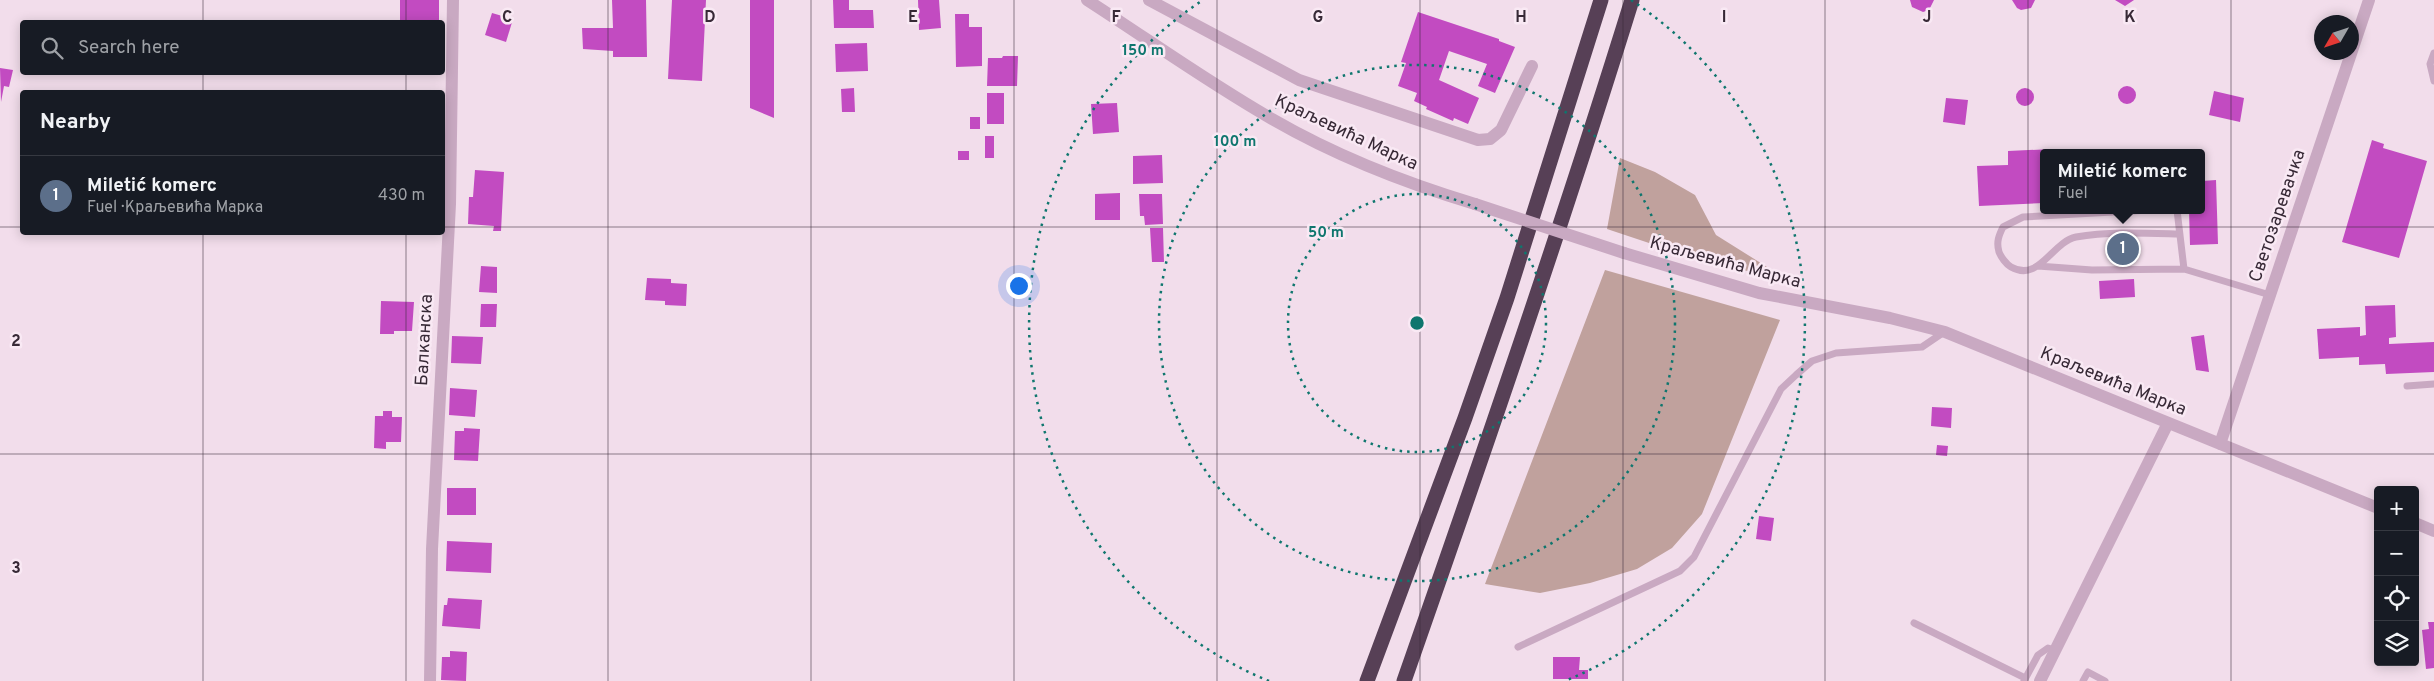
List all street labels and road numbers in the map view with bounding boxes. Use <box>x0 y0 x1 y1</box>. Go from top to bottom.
street label: Краљевића Марка <box>1271 90 1421 176</box>
street label: Светозаревачка <box>2244 146 2312 286</box>
street label: Краљевића Марка <box>1647 232 1803 294</box>
street label: Балканска <box>411 293 439 387</box>
street label: Краљевића Марка <box>2036 342 2190 422</box>

